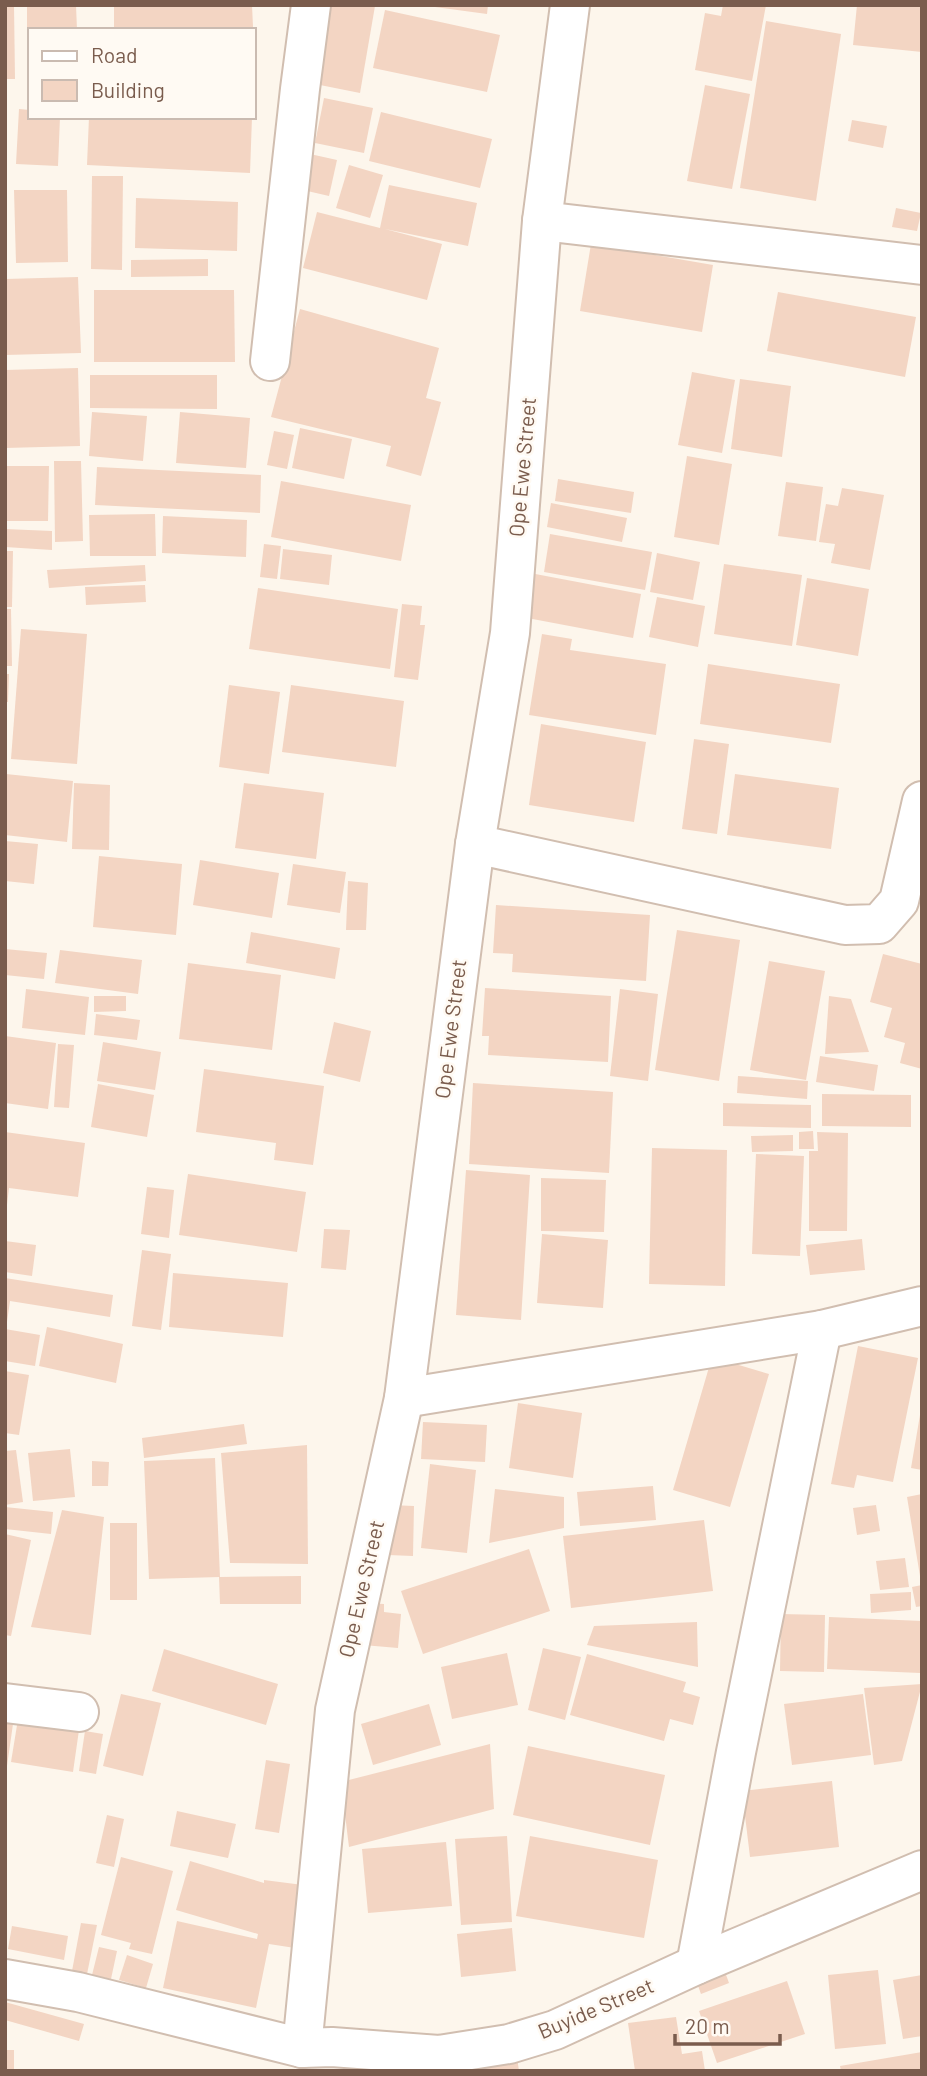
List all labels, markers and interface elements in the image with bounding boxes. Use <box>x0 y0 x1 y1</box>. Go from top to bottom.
legend <box>28 28 256 119</box>
text: Road <box>91 42 137 67</box>
text: Building <box>91 77 165 102</box>
street label: Ope Ewe Street <box>503 396 540 538</box>
street label: Ope Ewe Street <box>429 958 470 1100</box>
street label: Ope Ewe Street <box>333 1518 388 1660</box>
street label: Buyide Street <box>534 1972 657 2043</box>
scale bar <box>675 2002 780 2046</box>
text: 20 m <box>685 2013 730 2038</box>

